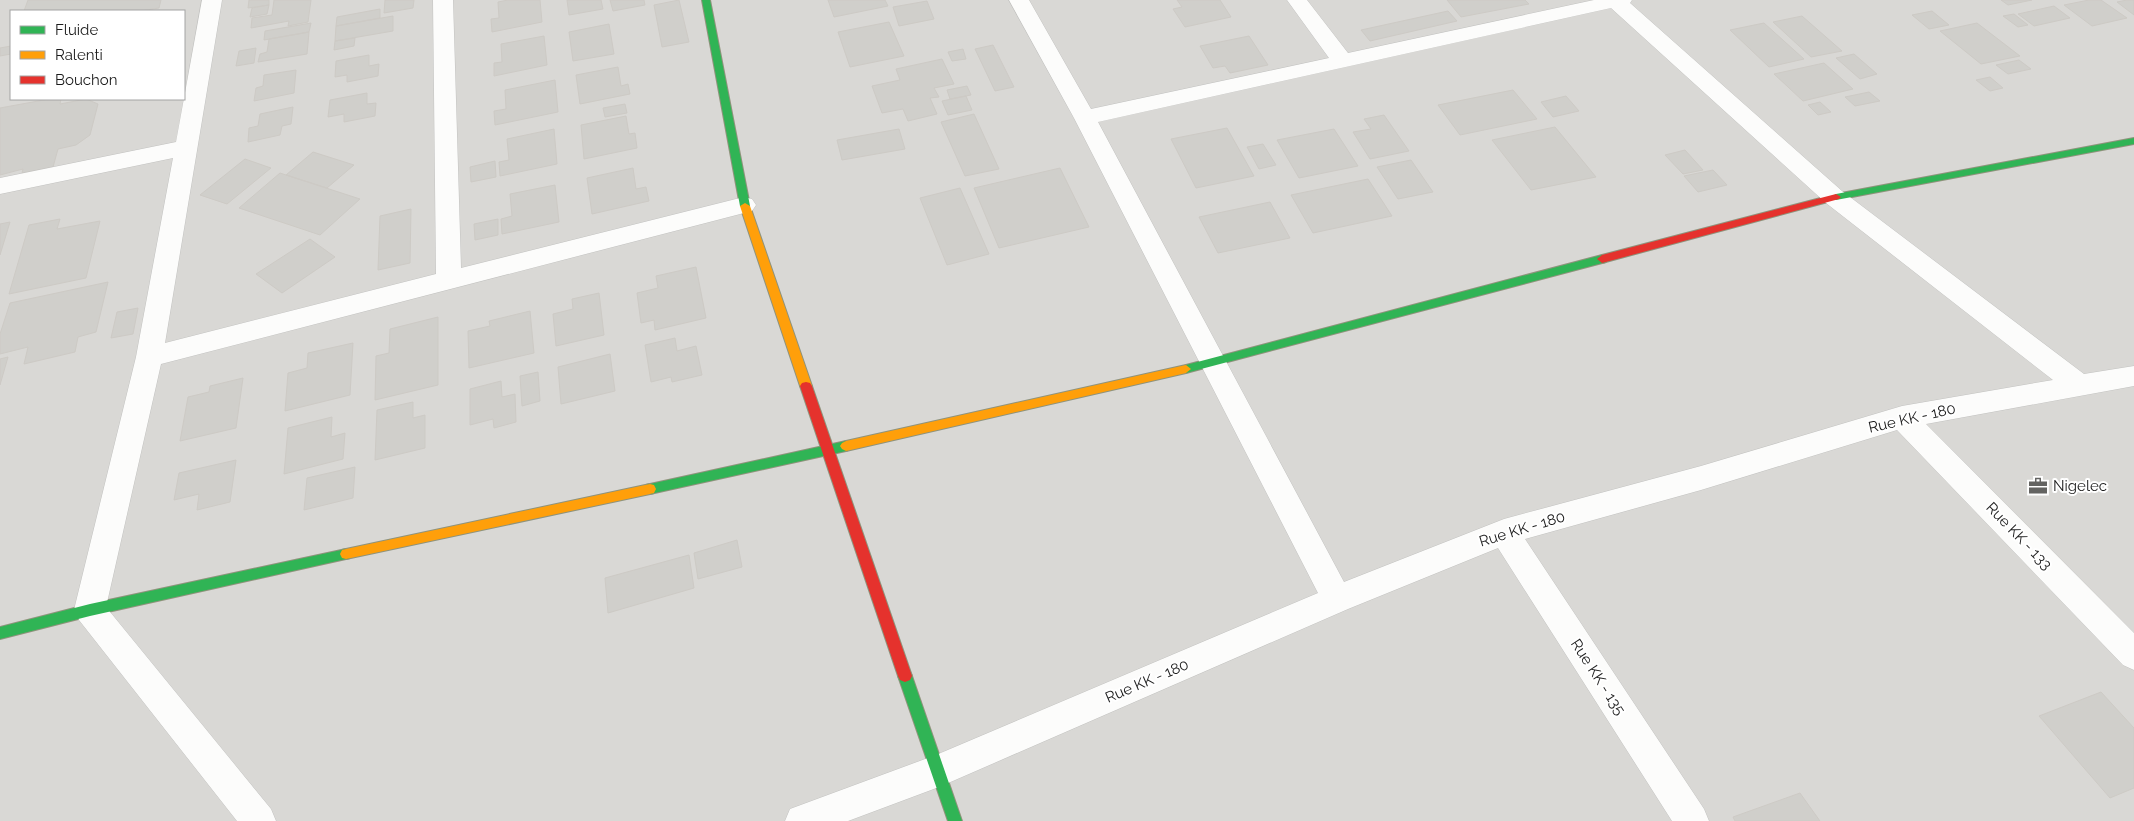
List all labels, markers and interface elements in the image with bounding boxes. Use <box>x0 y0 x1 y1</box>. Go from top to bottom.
legend <box>10 10 185 100</box>
text: Fluide <box>55 21 98 39</box>
text: Ralenti <box>55 46 103 64</box>
text: Bouchon <box>55 71 117 89</box>
street label: Rue KK - 180 <box>1867 399 1957 437</box>
office icon: Nigelec <box>2027 475 2049 497</box>
place label: Nigelec <box>2053 477 2107 495</box>
street label: Rue KK - 133 <box>1982 499 2056 573</box>
street label: Rue KK - 180 <box>1477 507 1567 551</box>
street label: Rue KK - 135 <box>1567 636 1629 718</box>
street label: Rue KK - 180 <box>1103 655 1191 707</box>

